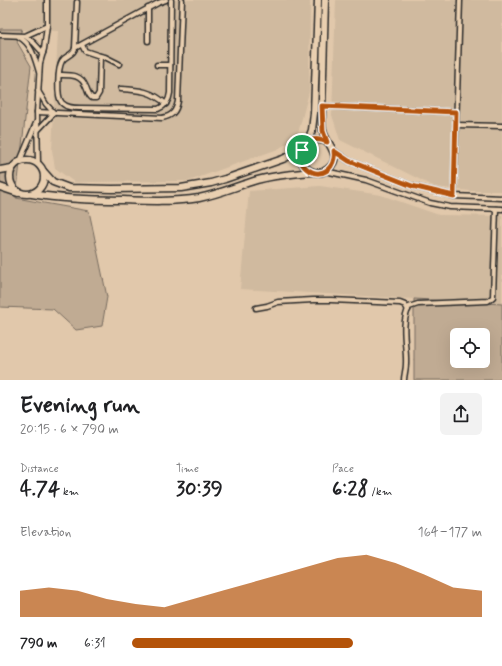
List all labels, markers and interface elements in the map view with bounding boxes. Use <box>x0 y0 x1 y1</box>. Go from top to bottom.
pin <box>285 133 319 167</box>
icon: arrive <box>291 139 313 161</box>
map controls <box>450 328 490 368</box>
button: locate <box>450 328 490 368</box>
text: Evening run <box>20 392 140 420</box>
button: share <box>440 393 482 435</box>
text: 20:15 · 6 × 790 m <box>20 421 119 438</box>
text: Distance <box>20 462 59 476</box>
text: Time <box>176 462 199 476</box>
text: Pace <box>332 462 354 476</box>
text: 4.74 <box>20 476 60 503</box>
text: 30:39 <box>176 476 223 503</box>
text: 6:28 <box>332 476 368 503</box>
text: km <box>60 485 79 499</box>
text: /km <box>368 485 392 499</box>
text: Elevation <box>20 524 71 541</box>
text: 164–177 m <box>418 524 482 541</box>
text: 790 m <box>20 635 57 652</box>
text: 6:31 <box>84 635 106 652</box>

